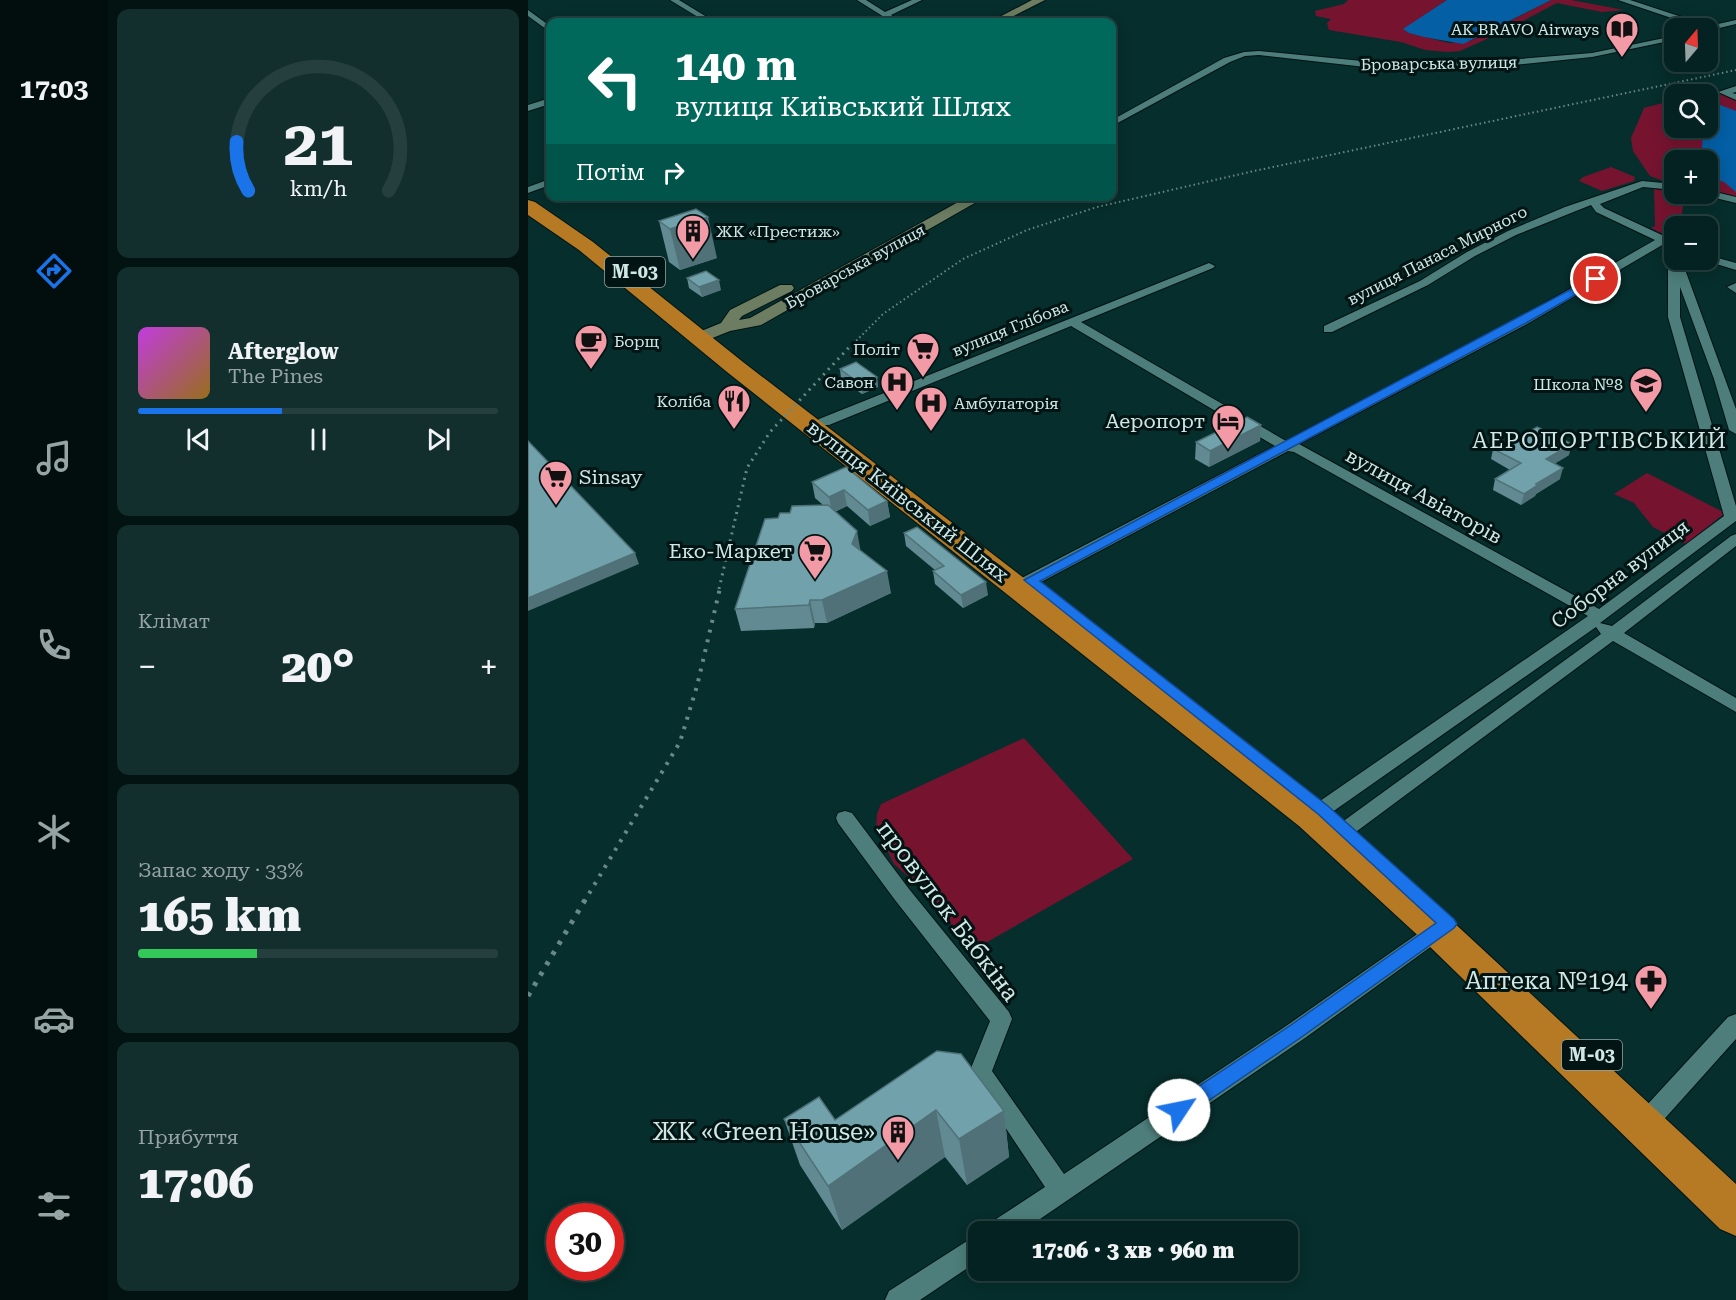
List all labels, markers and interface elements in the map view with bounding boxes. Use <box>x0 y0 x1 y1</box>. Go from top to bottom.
library icon: АК BRAVO Airways <box>1604 11 1640 58</box>
north arrow <box>1664 18 1718 72</box>
map controls <box>1664 18 1718 270</box>
place label: АК BRAVO Airways <box>1451 20 1599 39</box>
text: 140 m <box>675 41 797 90</box>
icon: left <box>576 42 654 120</box>
street label: Броварська вулиця <box>1360 53 1518 74</box>
text: 17:03 <box>20 73 88 105</box>
button: search <box>1664 84 1718 138</box>
text: вулиця Київський Шлях <box>675 91 1011 123</box>
text: 21 <box>283 107 353 180</box>
button: + <box>1664 150 1718 204</box>
icon: right <box>657 156 690 189</box>
text: Потім <box>576 160 645 185</box>
text: km/h <box>289 176 347 201</box>
street label: вулиця Панаса Мирного <box>1344 202 1530 309</box>
building icon: ЖК «Престиж» <box>675 213 711 260</box>
button: − <box>1664 216 1718 270</box>
street label: Броварська вулиця <box>782 220 928 313</box>
place label: ЖК «Престиж» <box>716 222 840 241</box>
icon: directions <box>33 250 75 292</box>
pin <box>1570 253 1621 304</box>
road number: М-03 <box>605 257 665 287</box>
icon: arrive <box>1579 262 1612 295</box>
street label: вулиця Глібова <box>949 296 1071 360</box>
cafe icon: Борщ <box>573 323 609 370</box>
supermarket icon: Політ <box>905 331 941 378</box>
place label: Борщ <box>614 332 660 351</box>
text: Afterglow <box>228 339 339 364</box>
place label: Політ <box>853 340 900 359</box>
text: The Pines <box>228 364 323 388</box>
hospital icon: Савон <box>879 364 915 411</box>
school or university icon: Школа №8 <box>1628 366 1664 413</box>
place label: Савон <box>825 373 874 392</box>
place label: Школа №8 <box>1533 375 1623 394</box>
restaurant icon: Коліба <box>716 383 752 430</box>
hospital icon: Амбулаторія <box>913 385 949 432</box>
place label: Коліба <box>656 392 711 411</box>
place label: Амбулаторія <box>954 394 1059 413</box>
hotel icon: Аеропорт <box>1210 403 1246 450</box>
place label: Аеропорт <box>1105 409 1205 433</box>
street label: вулиця Київський Шлях <box>803 415 1014 587</box>
icon: previous <box>182 423 215 456</box>
icon: pause <box>302 423 335 456</box>
icon: next <box>422 423 455 456</box>
district label: АЕРОПОРТІВСЬКИЙ <box>1472 427 1728 453</box>
icon: music <box>33 437 75 479</box>
street label: вулиця Авіаторів <box>1342 443 1506 549</box>
supermarket icon: Sinsay <box>538 459 574 506</box>
place label: Sinsay <box>579 465 642 489</box>
street label: Соборна вулиця <box>1546 514 1694 634</box>
supermarket icon: Еко-Маркет <box>797 533 833 580</box>
place label: Еко-Маркет <box>669 539 792 563</box>
text: Клімат <box>138 609 210 633</box>
icon: phone <box>33 624 75 666</box>
text: 20° <box>282 640 355 693</box>
text: − <box>138 647 156 686</box>
text: + <box>480 647 498 686</box>
icon: climate <box>33 811 75 853</box>
street label: провулок Бабкіна <box>871 815 1025 1007</box>
text: Запас ходу · 33% <box>138 858 303 882</box>
text: 165 km <box>138 889 301 942</box>
pharmacy icon: Аптека №194 <box>1633 963 1669 1010</box>
place label: Аптека №194 <box>1465 967 1629 995</box>
icon: car <box>33 998 75 1040</box>
road number: М-03 <box>1562 1040 1622 1070</box>
position arrow <box>1147 1078 1211 1142</box>
building icon: ЖК «Green House» <box>880 1114 916 1161</box>
place label: ЖК «Green House» <box>653 1118 875 1146</box>
text: Прибуття <box>138 1125 239 1149</box>
text: 17:06 <box>138 1156 254 1209</box>
icon: filters <box>33 1185 75 1227</box>
speed limit sign: 30 <box>546 1203 624 1281</box>
text: 17:06 · 3 хв · 960 m <box>1032 1238 1234 1263</box>

